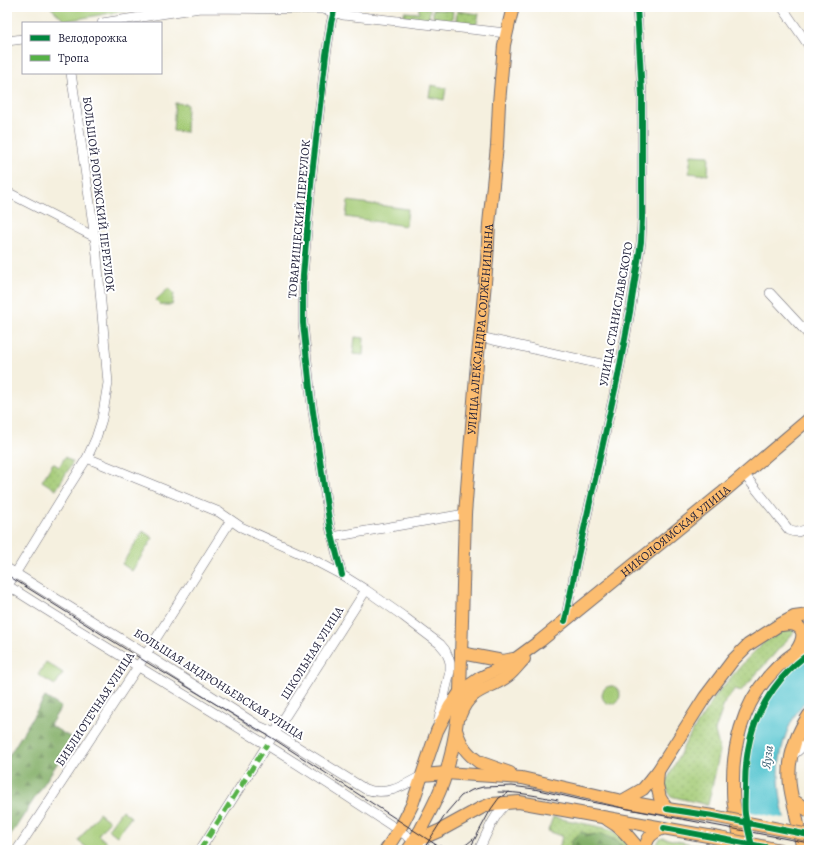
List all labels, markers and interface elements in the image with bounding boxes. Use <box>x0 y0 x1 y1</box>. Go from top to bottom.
legend <box>22 22 162 74</box>
text: Велодорожка <box>58 30 128 46</box>
text: Тропа <box>58 50 89 66</box>
street label: БОЛЬШОЙ РОГОЖСКИЙ ПЕРЕУЛОК <box>79 96 119 293</box>
street label: ТОВАРИЩЕСКИЙ ПЕРЕУЛОК <box>284 139 314 299</box>
street label: УЛИЦА АЛЕКСАНДРА СОЛЖЕНИЦЫНА <box>463 222 497 435</box>
street label: УЛИЦА СТАНИСЛАВСКОГО <box>595 240 637 388</box>
street label: НИКОЛОЯМСКАЯ УЛИЦА <box>617 481 734 581</box>
street label: ШКОЛЬНАЯ УЛИЦА <box>277 603 348 703</box>
street label: БОЛЬШАЯ АНДРОНЬЕВСКАЯ УЛИЦА <box>131 625 308 744</box>
street label: БИБЛИОТЕЧНАЯ УЛИЦА <box>52 648 139 769</box>
water label: Яуза <box>757 744 777 771</box>

